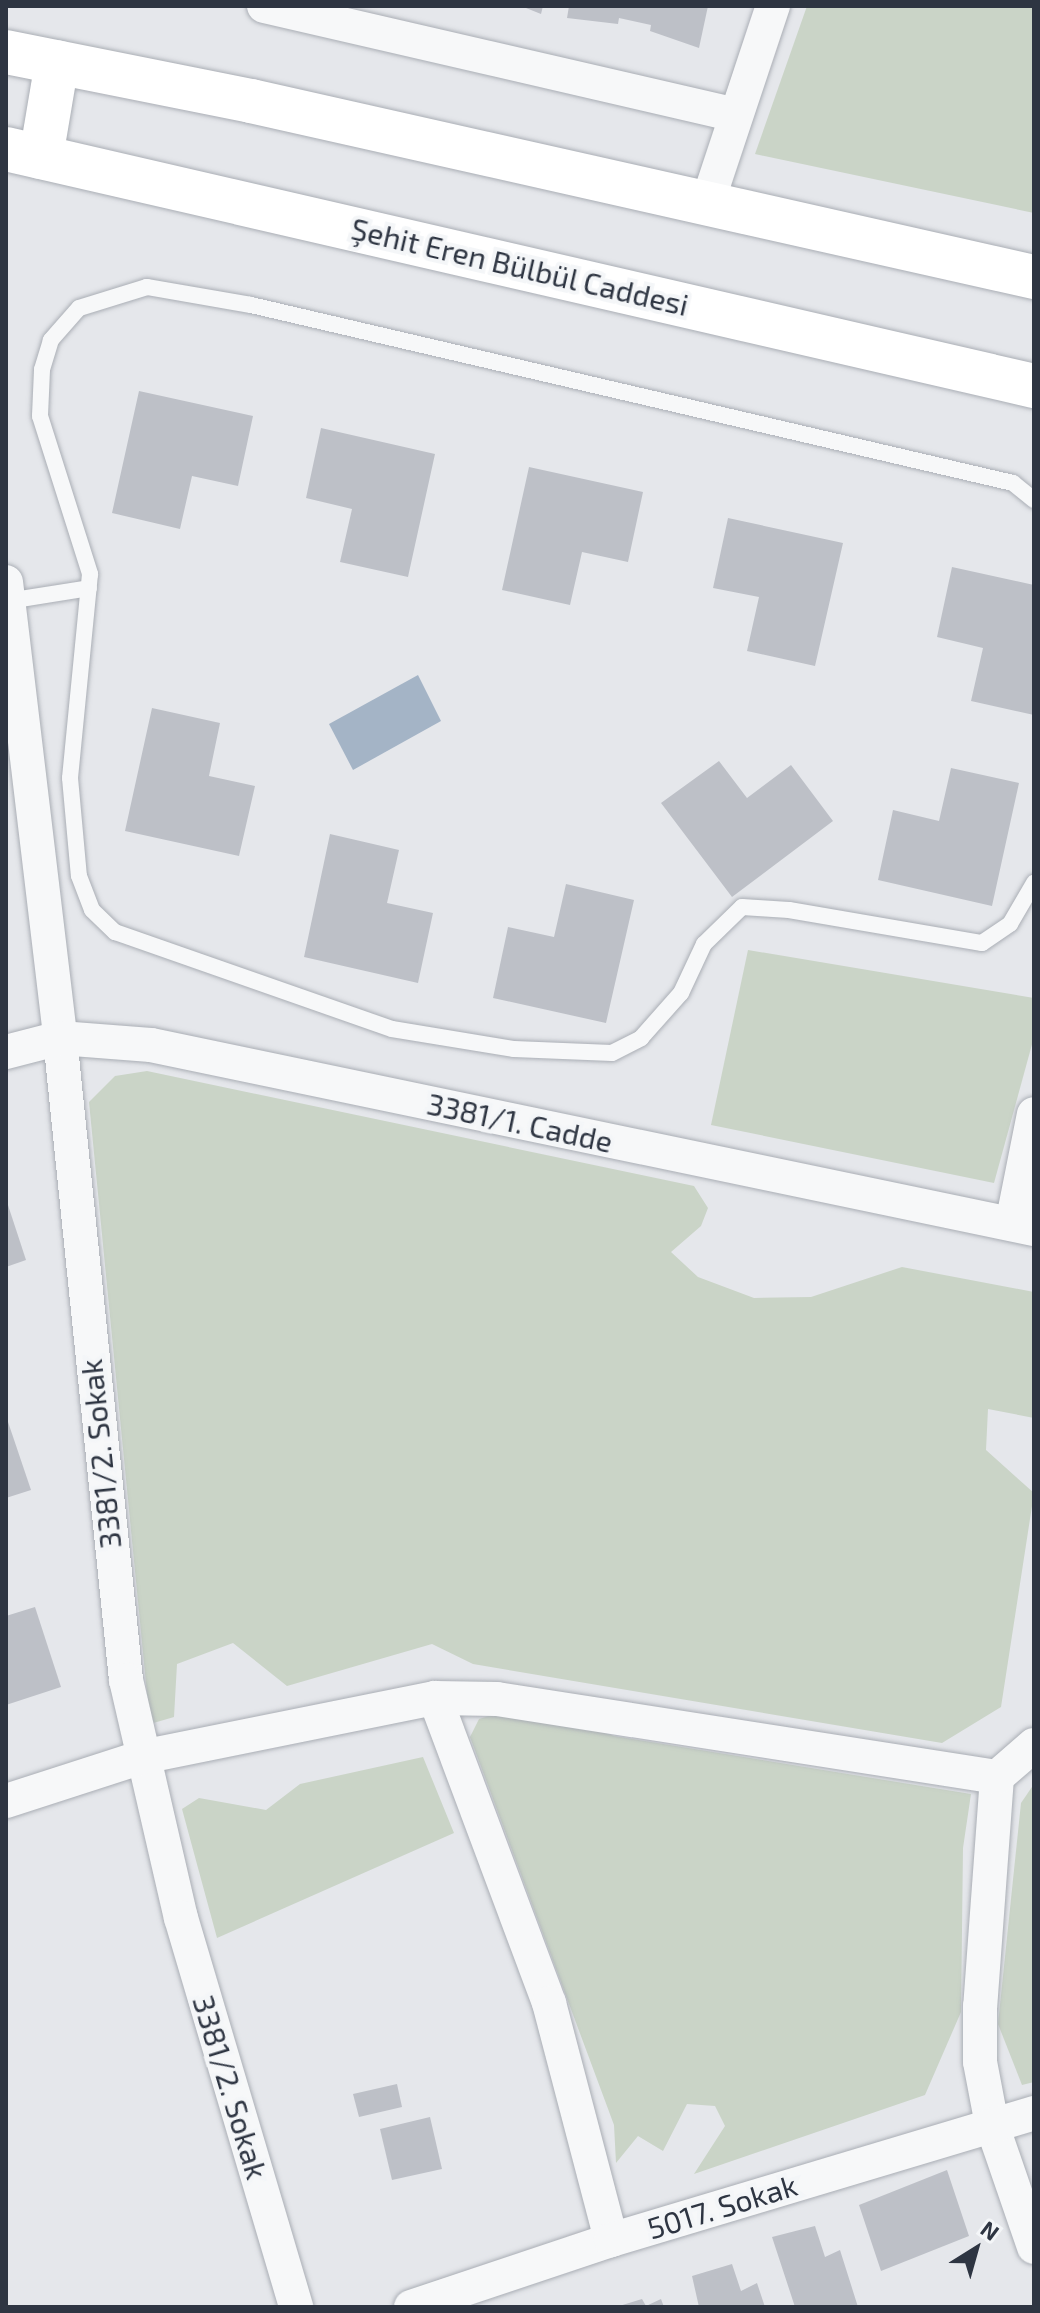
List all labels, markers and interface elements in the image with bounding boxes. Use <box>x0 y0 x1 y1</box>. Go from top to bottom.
street label: Şehit Eren Bülbül Caddesi <box>348 210 692 322</box>
street label: 3381/1. Cadde <box>424 1085 616 1159</box>
street label: 3381/2. Sokak <box>72 1357 128 1551</box>
street label: 3381/2. Sokak <box>186 1991 276 2183</box>
street label: 5017. Sokak <box>643 2166 801 2246</box>
north arrow <box>936 2209 1016 2289</box>
text: N <box>976 2215 1005 2245</box>

